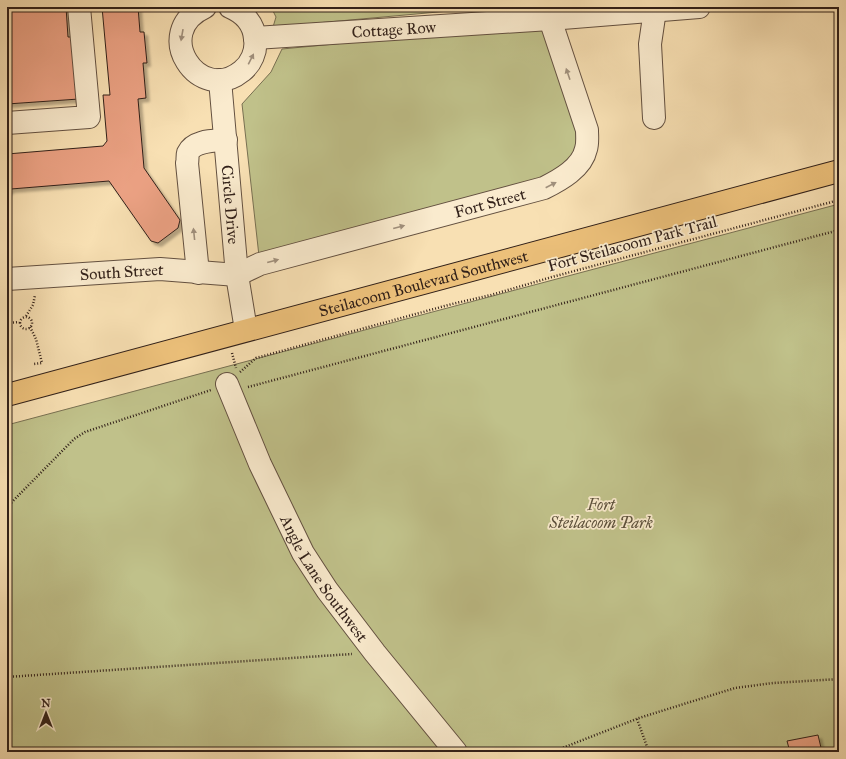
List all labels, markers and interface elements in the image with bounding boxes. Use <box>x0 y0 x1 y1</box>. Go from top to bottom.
street label: Cottage Row <box>351 17 437 42</box>
one-way arrow <box>178 29 184 42</box>
one-way arrow <box>248 53 254 65</box>
one-way arrow <box>565 68 571 80</box>
street label: Circle Drive <box>217 164 243 245</box>
one-way arrow <box>545 182 556 188</box>
street label: Fort Street <box>452 184 528 222</box>
street label: Fort Steilacoom Park Trail <box>545 212 720 275</box>
one-way arrow <box>393 224 405 230</box>
one-way arrow <box>191 228 198 240</box>
street label: Steilacoom Boulevard Southwest <box>317 246 530 321</box>
one-way arrow <box>267 258 279 264</box>
street label: South Street <box>79 260 165 284</box>
park label: Fort Steilacoom Park <box>548 495 653 532</box>
street label: Angle Lane Southwest <box>276 511 372 646</box>
north arrow <box>26 693 66 733</box>
text: N <box>41 697 51 710</box>

